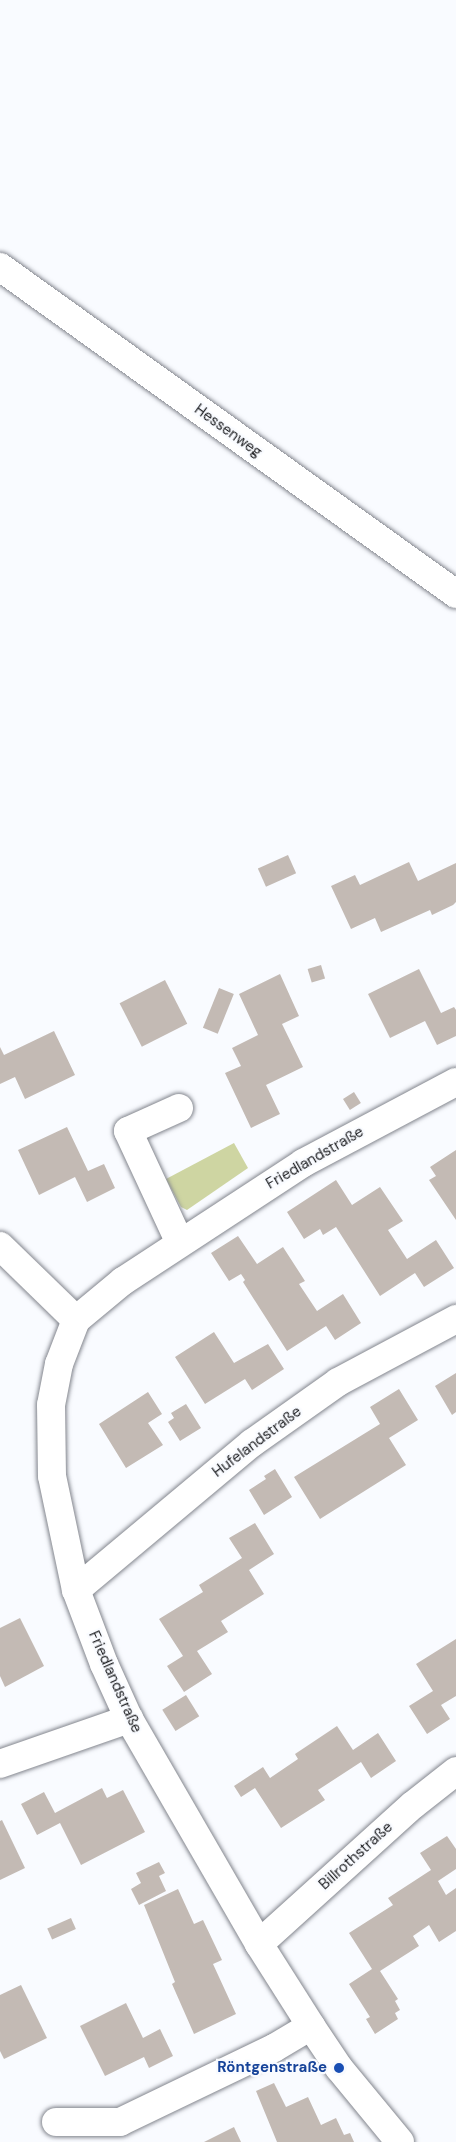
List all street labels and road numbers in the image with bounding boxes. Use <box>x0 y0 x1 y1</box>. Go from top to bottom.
street label: Hessenweg <box>191 401 265 461</box>
street label: Friedlandstraße <box>263 1123 367 1193</box>
street label: Hufelandstraße <box>209 1403 305 1481</box>
street label: Friedlandstraße <box>84 1628 146 1736</box>
street label: Billrothstraße <box>316 1818 396 1894</box>

